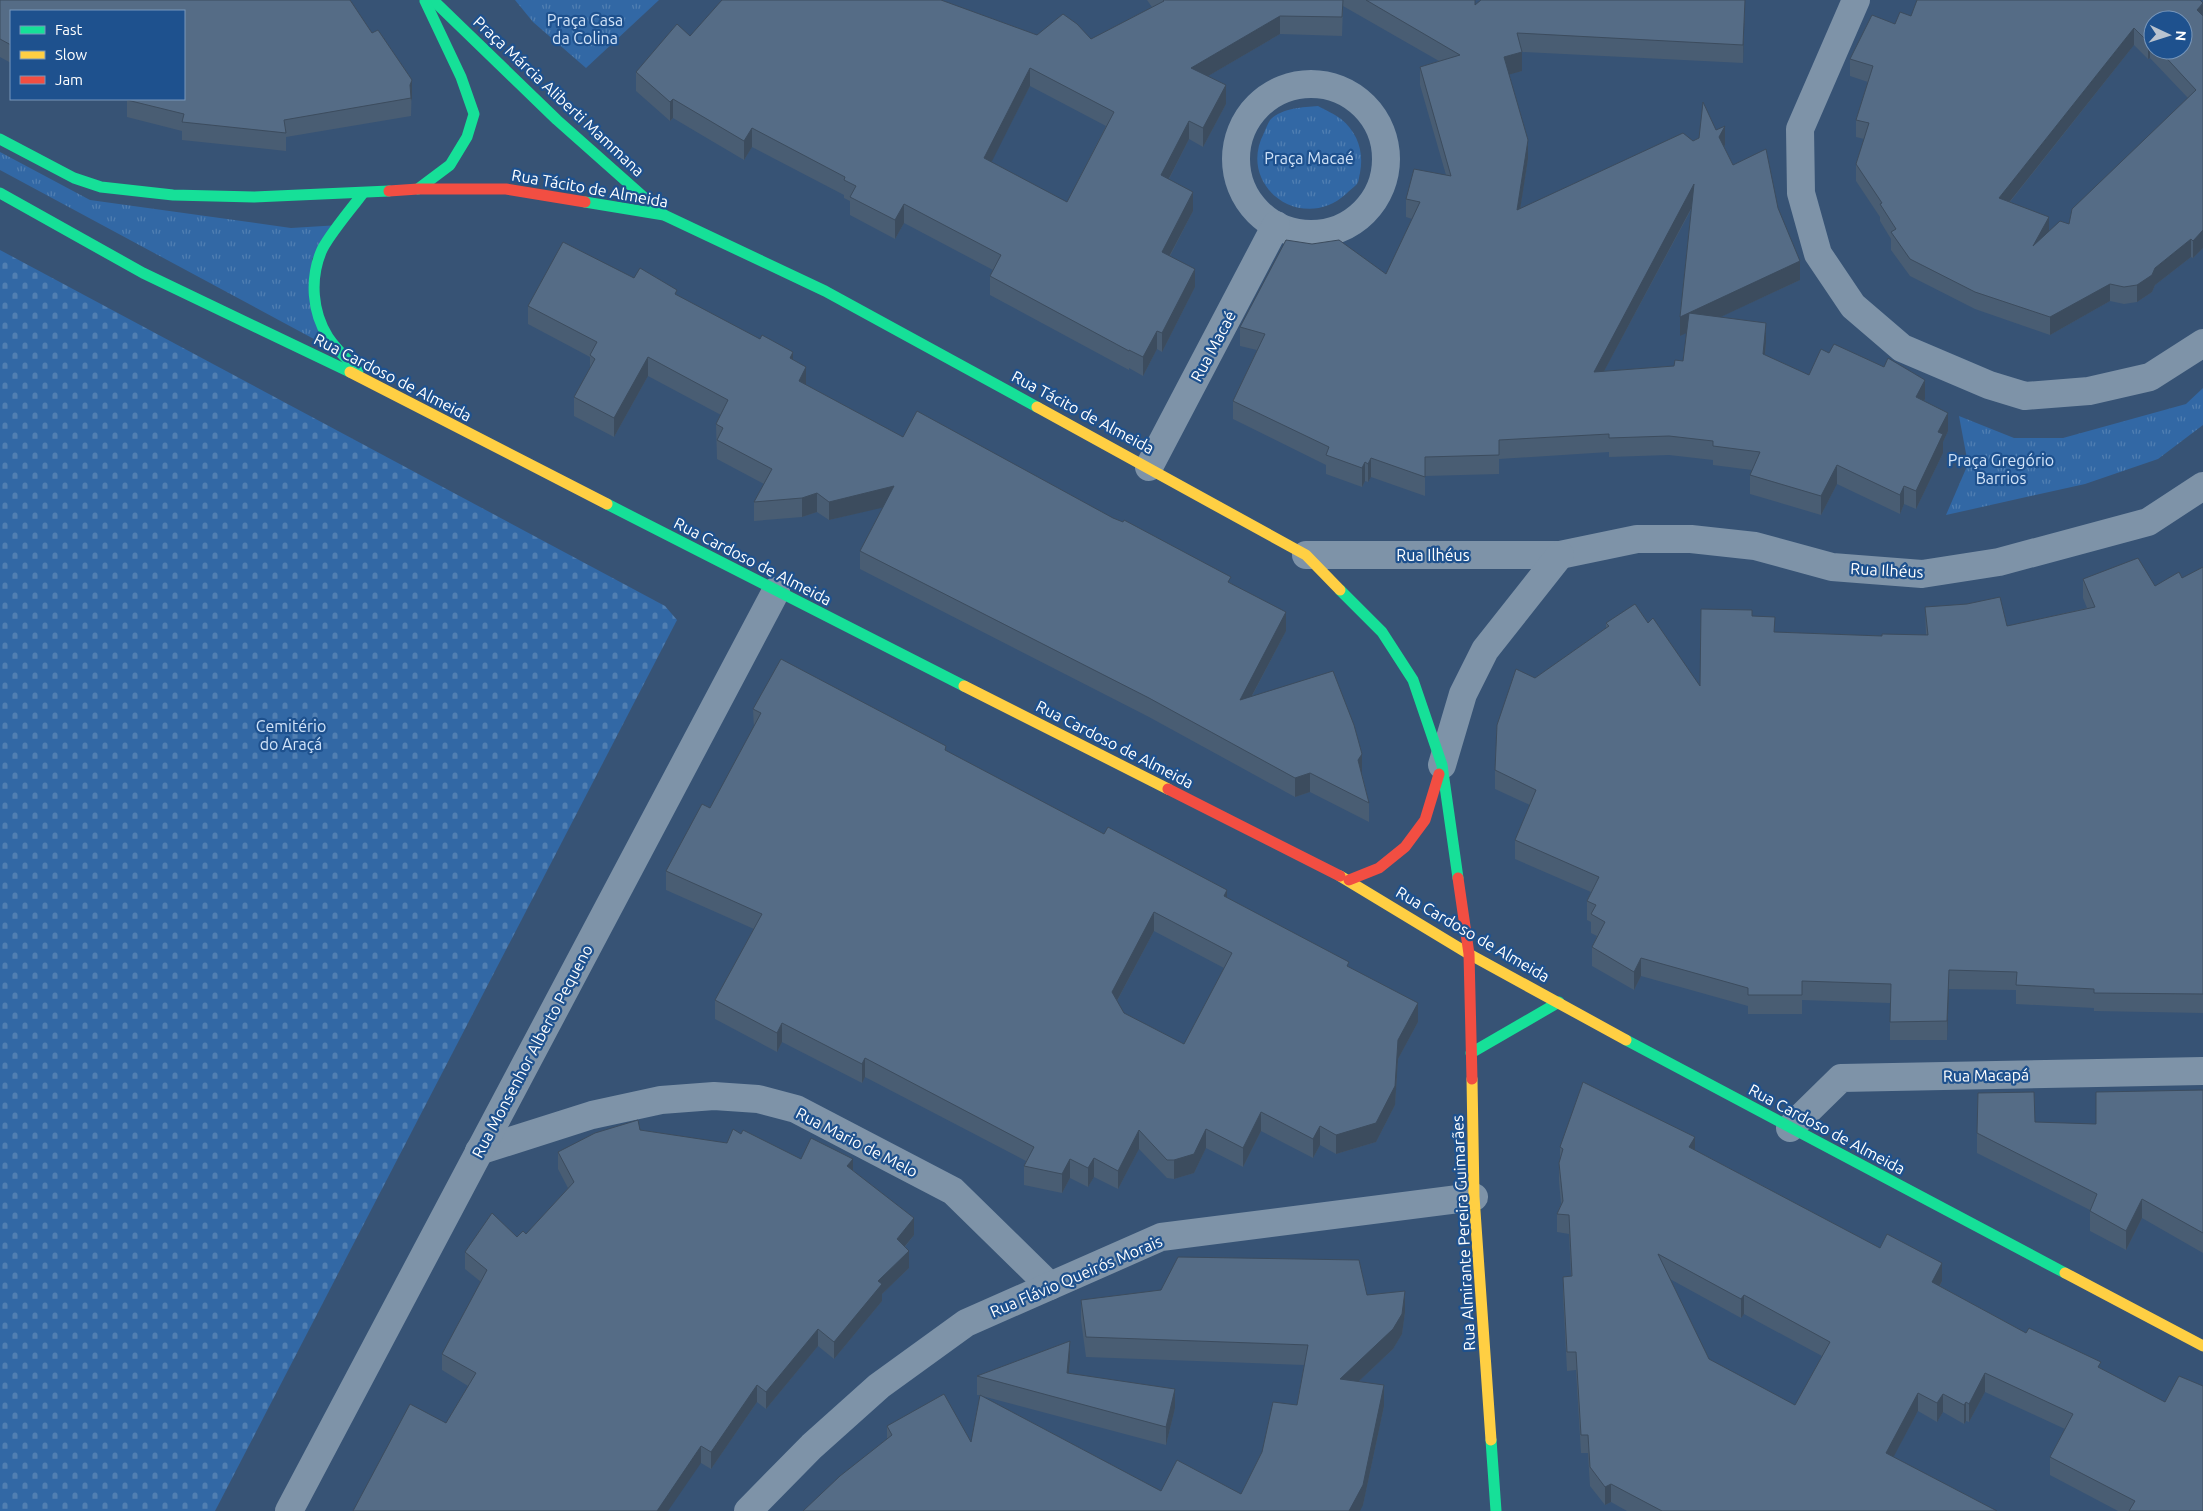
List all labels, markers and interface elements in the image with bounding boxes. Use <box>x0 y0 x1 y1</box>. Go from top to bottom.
legend <box>10 10 185 100</box>
north arrow <box>2143 10 2193 60</box>
park label: Praça Casa da Colina <box>547 11 623 47</box>
street label: Praça Márcia Aliberti Mammana <box>470 12 648 180</box>
text: Fast <box>55 21 83 38</box>
text: N <box>2173 30 2189 42</box>
text: Slow <box>55 46 88 63</box>
text: Jam <box>55 71 83 88</box>
park label: Praça Macaé <box>1264 149 1354 167</box>
street label: Rua Tácito de Almeida <box>510 165 670 211</box>
street label: Rua Macaé <box>1187 308 1239 384</box>
street label: Rua Cardoso de Almeida <box>311 329 475 425</box>
street label: Rua Tácito de Almeida <box>1009 367 1157 457</box>
park label: Praça Gregório Barrios <box>1948 451 2054 487</box>
street label: Rua Cardoso de Almeida <box>671 513 835 609</box>
street label: Rua Ilhéus <box>1396 546 1470 564</box>
street label: Rua Ilhéus <box>1850 559 1924 581</box>
street label: Rua Cardoso de Almeida <box>1033 696 1197 792</box>
park label: Cemitério do Araçá <box>256 717 326 753</box>
street label: Rua Cardoso de Almeida <box>1393 883 1553 985</box>
street label: Rua Monsenhor Alberto Pequeno <box>468 941 596 1161</box>
street label: Rua Macapá <box>1943 1065 2029 1085</box>
street label: Rua Cardoso de Almeida <box>1746 1080 1908 1178</box>
street label: Rua Mario de Melo <box>793 1104 921 1180</box>
street label: Rua Almirante Pereira Guimarães <box>1448 1115 1478 1351</box>
street label: Rua Flávio Queirós Morais <box>987 1232 1165 1320</box>

